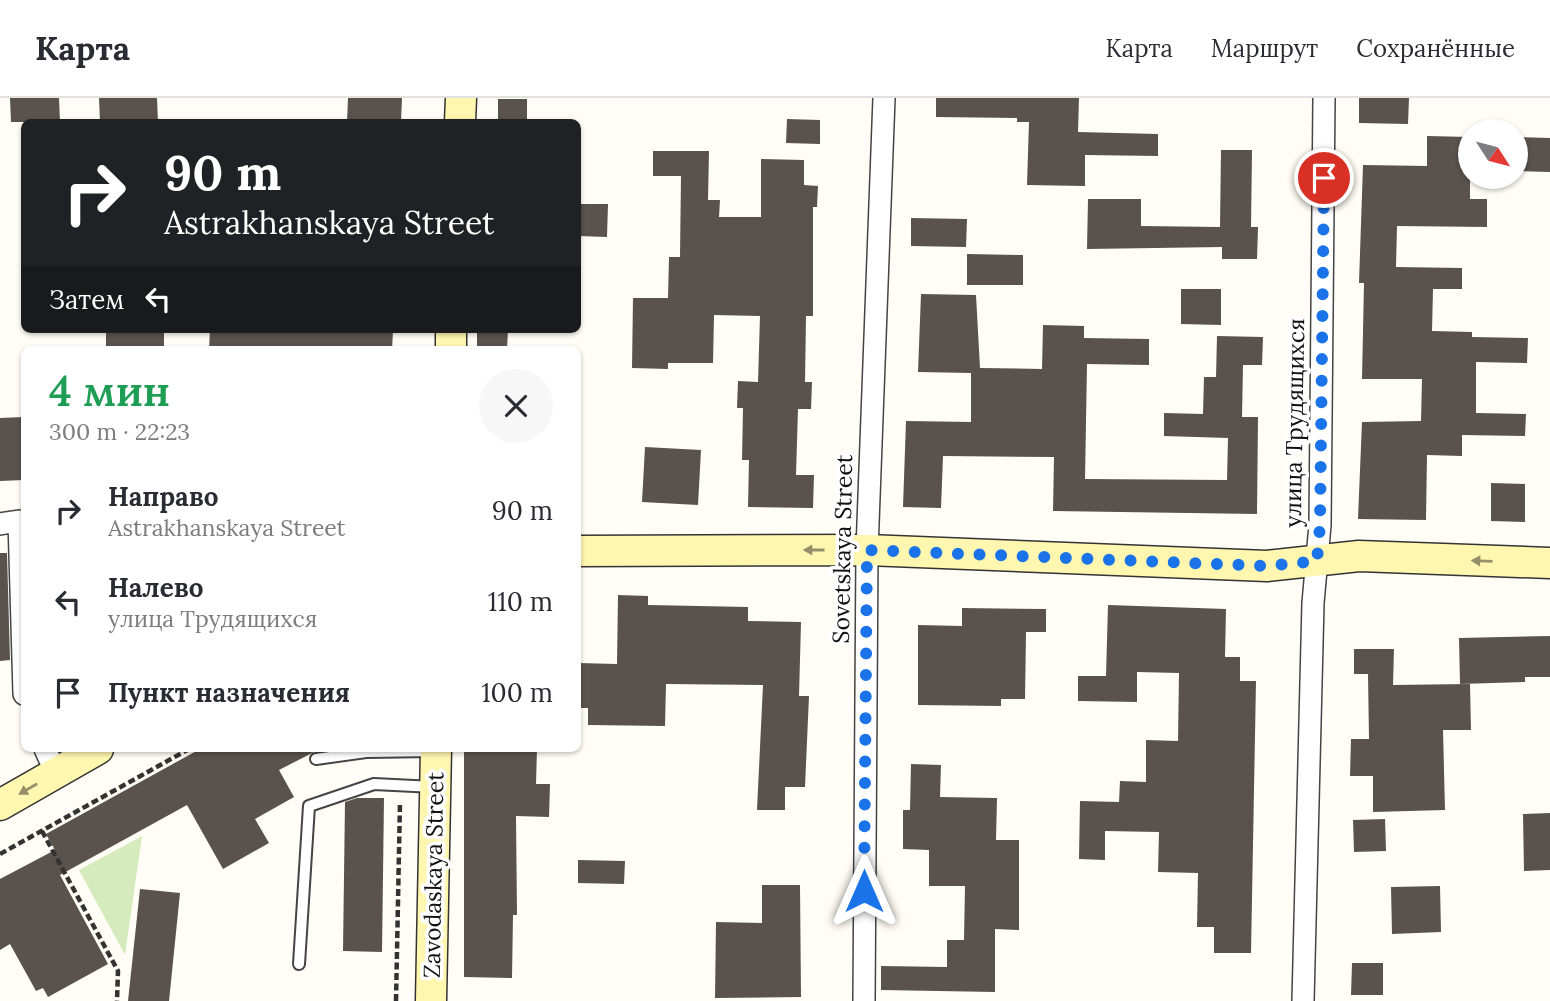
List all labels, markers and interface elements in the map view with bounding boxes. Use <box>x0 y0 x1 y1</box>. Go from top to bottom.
text: Карта <box>35 27 130 69</box>
text: Карта <box>1105 33 1173 64</box>
text: Маршрут <box>1211 33 1318 64</box>
text: Сохранённые <box>1356 33 1515 64</box>
north arrow <box>1458 119 1528 189</box>
map controls <box>1458 119 1528 189</box>
text: 90 m <box>164 141 281 203</box>
icon: right <box>49 147 140 238</box>
pin <box>1294 148 1354 208</box>
icon: arrive <box>1305 159 1343 197</box>
text: Astrakhanskaya Street <box>164 202 494 243</box>
icon: left <box>139 280 177 318</box>
text: Затем <box>49 283 125 316</box>
street label: улица Трудящихся <box>1278 318 1310 528</box>
text: 4 мин <box>49 364 170 418</box>
button: close <box>479 369 553 443</box>
text: 300 m · 22:23 <box>49 417 190 446</box>
street label: Sovetskaya Street <box>826 454 858 644</box>
text: Направо <box>108 480 219 513</box>
icon: right <box>49 492 87 530</box>
text: 90 m <box>492 494 553 527</box>
text: Astrakhanskaya Street <box>108 513 345 542</box>
one-way arrow <box>803 544 825 556</box>
one-way arrow <box>1471 555 1493 566</box>
text: Налево <box>108 571 204 604</box>
icon: left <box>49 583 87 621</box>
text: 110 m <box>488 585 553 618</box>
text: улица Трудящихся <box>108 604 317 633</box>
icon: arrive <box>49 674 87 712</box>
text: Пункт назначения <box>108 676 350 709</box>
text: 100 m <box>481 676 553 709</box>
street label: Zavodaskaya Street <box>417 772 449 978</box>
one-way arrow <box>18 783 37 795</box>
position arrow <box>827 854 901 928</box>

